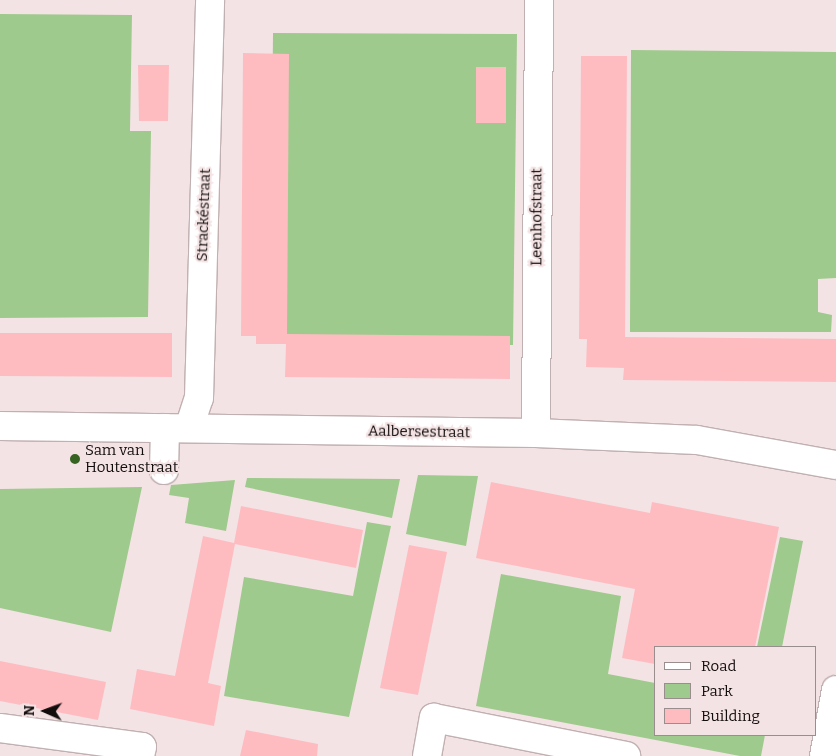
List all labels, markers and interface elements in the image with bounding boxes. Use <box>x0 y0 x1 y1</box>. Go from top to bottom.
street label: Strackéstraat <box>193 168 215 262</box>
street label: Leenhofstraat <box>528 168 546 266</box>
street label: Aalbersestraat <box>368 422 470 442</box>
place label: Sam van Houtenstraat <box>85 441 178 476</box>
marker: Sam van Houtenstraat <box>69 453 81 465</box>
legend <box>654 646 816 736</box>
text: Road <box>701 657 736 675</box>
text: Park <box>701 682 733 700</box>
north arrow <box>20 686 70 736</box>
text: N <box>21 705 38 716</box>
text: Building <box>701 707 760 725</box>

